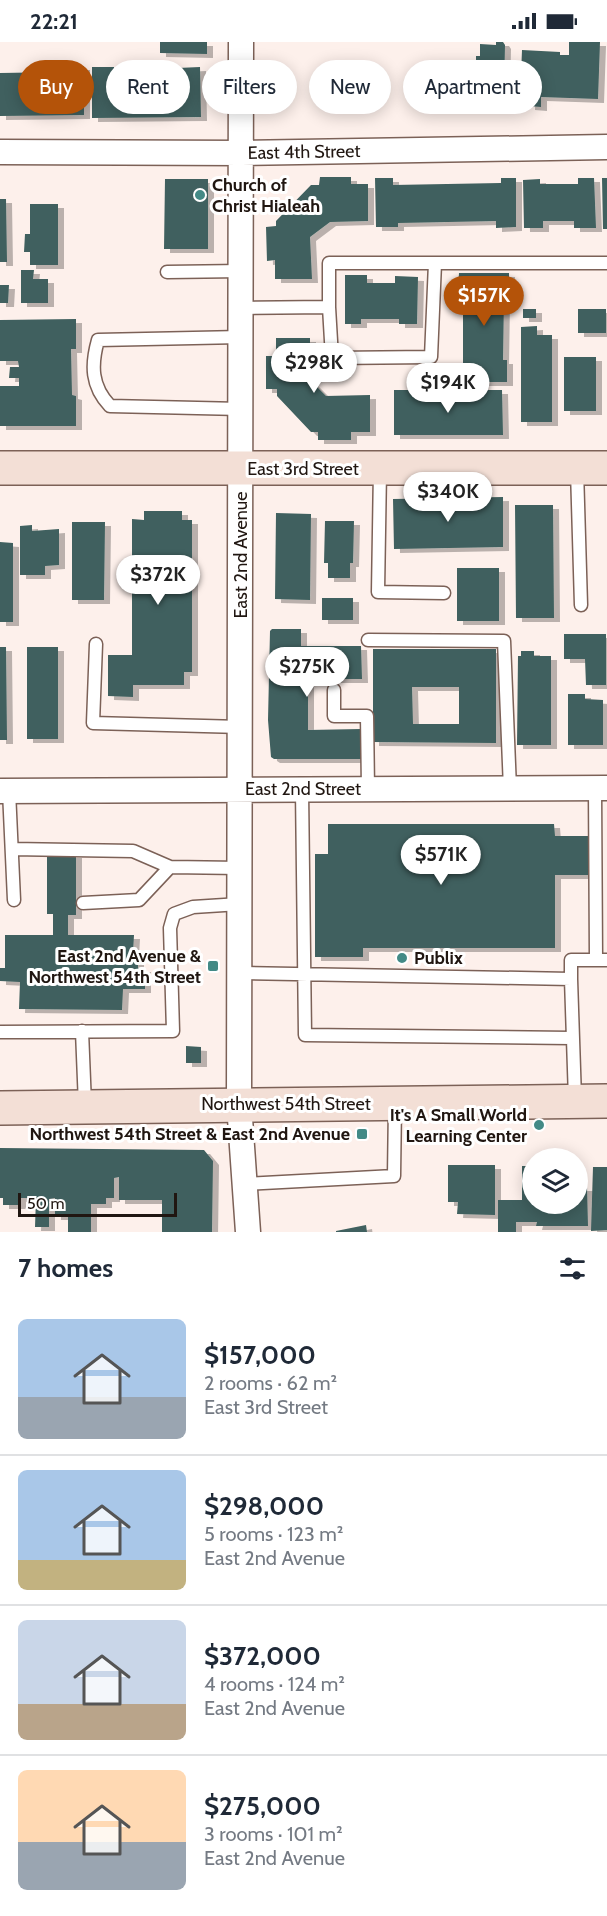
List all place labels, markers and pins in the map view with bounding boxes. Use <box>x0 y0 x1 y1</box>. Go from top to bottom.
place label: Church of Christ Hialeah <box>212 174 320 217</box>
marker: Church of Christ Hialeah <box>193 188 207 202</box>
pin: $157K <box>442 276 526 327</box>
pin: $298K <box>272 343 356 394</box>
pin: $194K <box>406 363 490 414</box>
pin: $340K <box>406 472 490 523</box>
pin: $372K <box>116 555 200 606</box>
pin: $275K <box>265 647 349 698</box>
pin: $571K <box>399 835 483 886</box>
place label: East 2nd Avenue & Northwest 54th Street <box>28 945 202 988</box>
place label: Publix <box>414 947 463 969</box>
marker: Publix <box>395 951 409 965</box>
marker: East 2nd Avenue & Northwest 54th Street <box>206 959 220 973</box>
place label: It's A Small World Learning Center <box>390 1104 527 1147</box>
marker: It's A Small World Learning Center <box>532 1118 546 1132</box>
place label: Northwest 54th Street & East 2nd Avenue <box>29 1123 350 1145</box>
marker: Northwest 54th Street & East 2nd Avenue <box>355 1127 369 1141</box>

